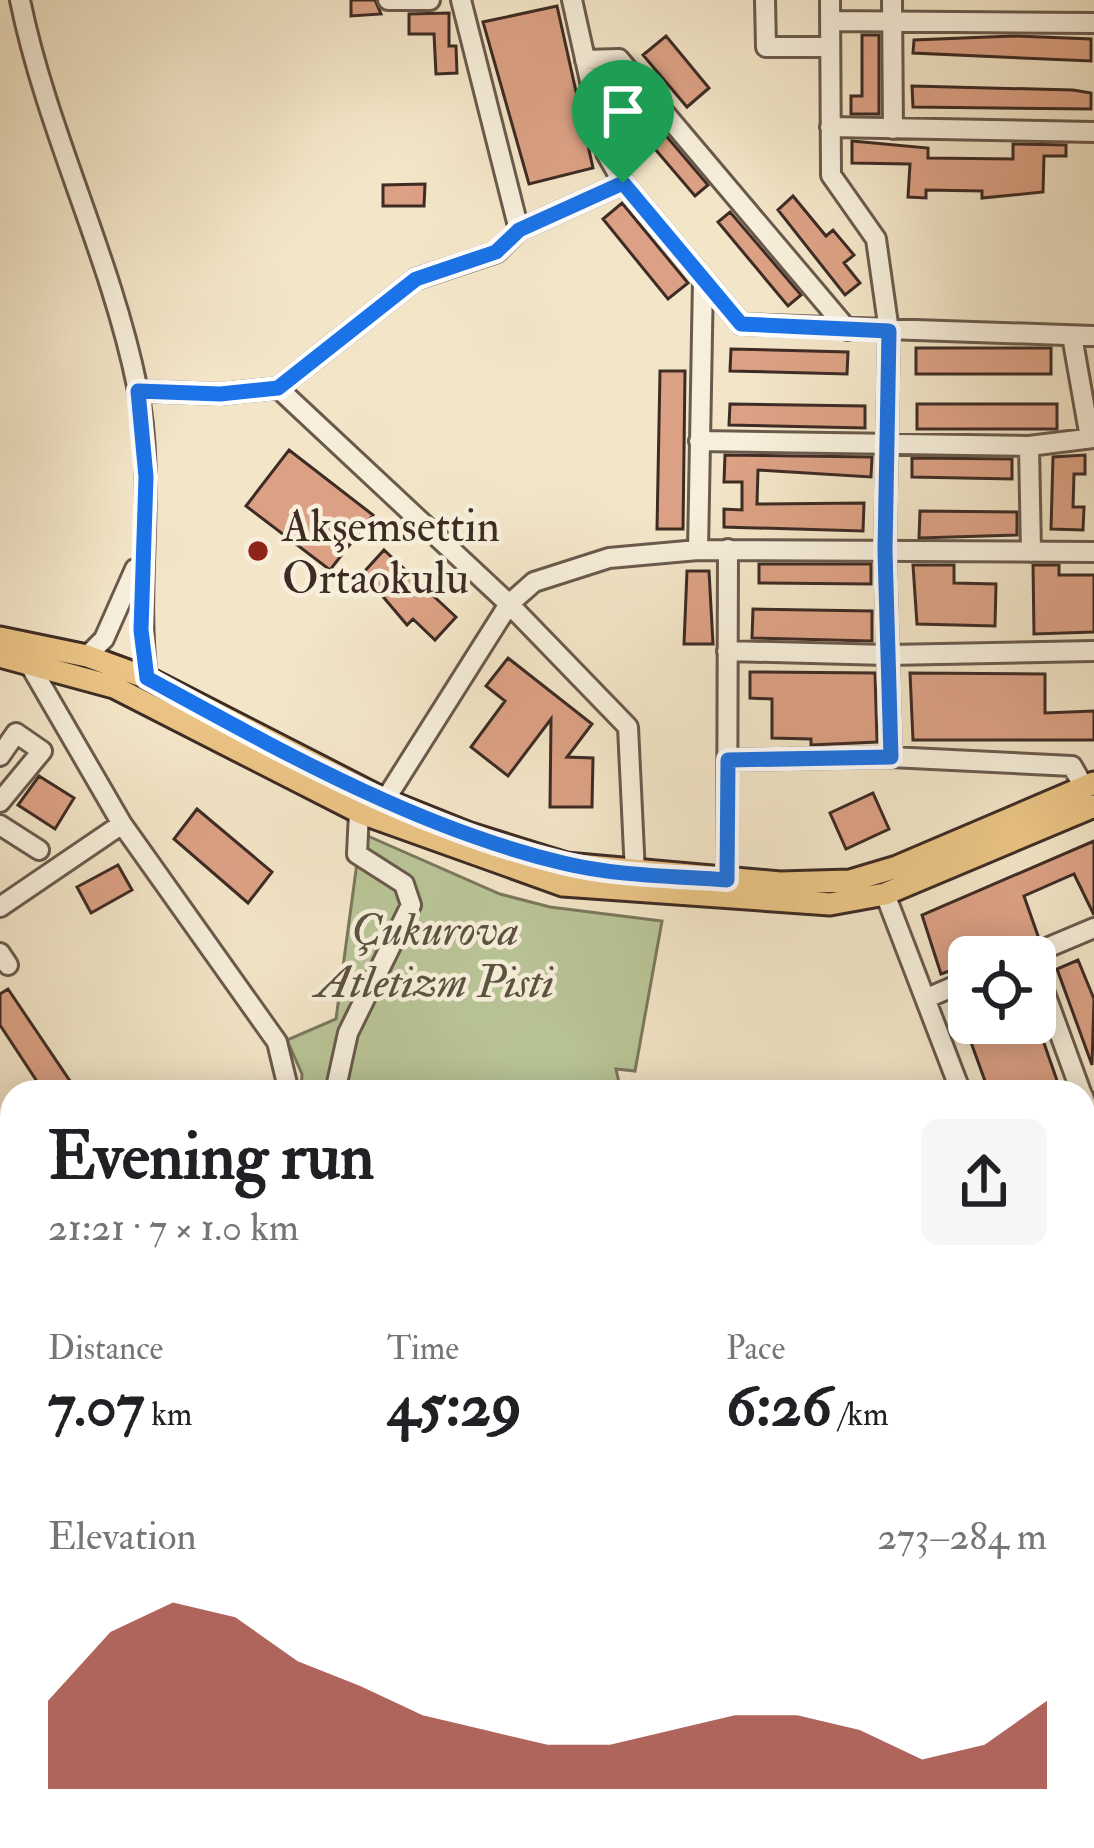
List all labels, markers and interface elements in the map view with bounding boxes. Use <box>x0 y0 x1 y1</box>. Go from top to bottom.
pin <box>572 60 674 183</box>
icon: arrive <box>590 78 656 144</box>
place label: Akşemsettin Ortaokulu <box>281 499 500 607</box>
marker: Akşemsettin Ortaokulu <box>245 538 271 564</box>
park label: Çukurova Atletizm Pisti <box>312 903 554 1011</box>
map controls <box>948 936 1056 1044</box>
button: locate <box>948 936 1056 1044</box>
text: Evening run <box>48 1116 374 1199</box>
button: share <box>921 1119 1047 1245</box>
text: 21:21 · 7 × 1.0 km <box>48 1203 299 1252</box>
text: Distance <box>48 1328 163 1369</box>
text: Time <box>387 1328 459 1369</box>
text: Pace <box>726 1328 785 1369</box>
text: 7.07 <box>48 1369 144 1444</box>
text: 45:29 <box>387 1369 522 1444</box>
text: 6:26 <box>726 1369 832 1444</box>
text: km <box>144 1394 192 1435</box>
text: /km <box>832 1394 889 1435</box>
text: Elevation <box>48 1512 197 1561</box>
text: 273–284 m <box>877 1512 1047 1561</box>

